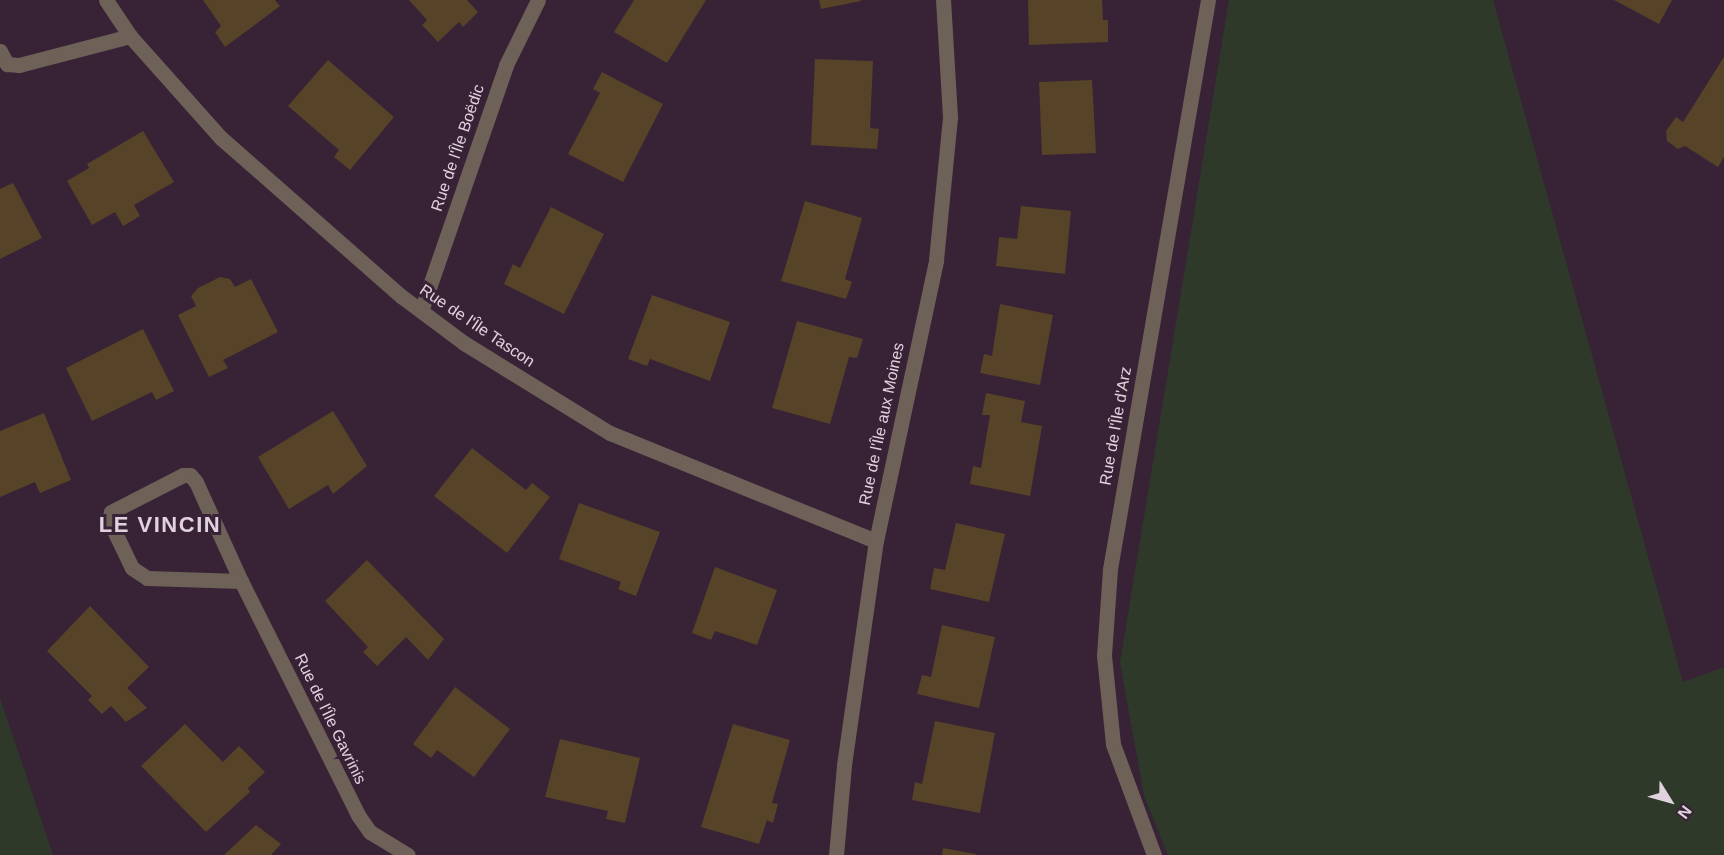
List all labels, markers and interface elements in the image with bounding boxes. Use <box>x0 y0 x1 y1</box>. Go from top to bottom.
street label: Rue de l'Île Boëdic <box>427 82 489 214</box>
street label: Rue de l'Île Tascon <box>416 280 538 372</box>
street label: Rue de l'Île aux Moines <box>855 341 909 507</box>
street label: Rue de l'Île d'Arz <box>1096 365 1136 487</box>
district label: LE VINCIN <box>99 512 221 538</box>
street label: Rue de l'Île Gavrinis <box>290 651 370 787</box>
north arrow <box>1640 771 1700 831</box>
text: N <box>1675 802 1695 822</box>

